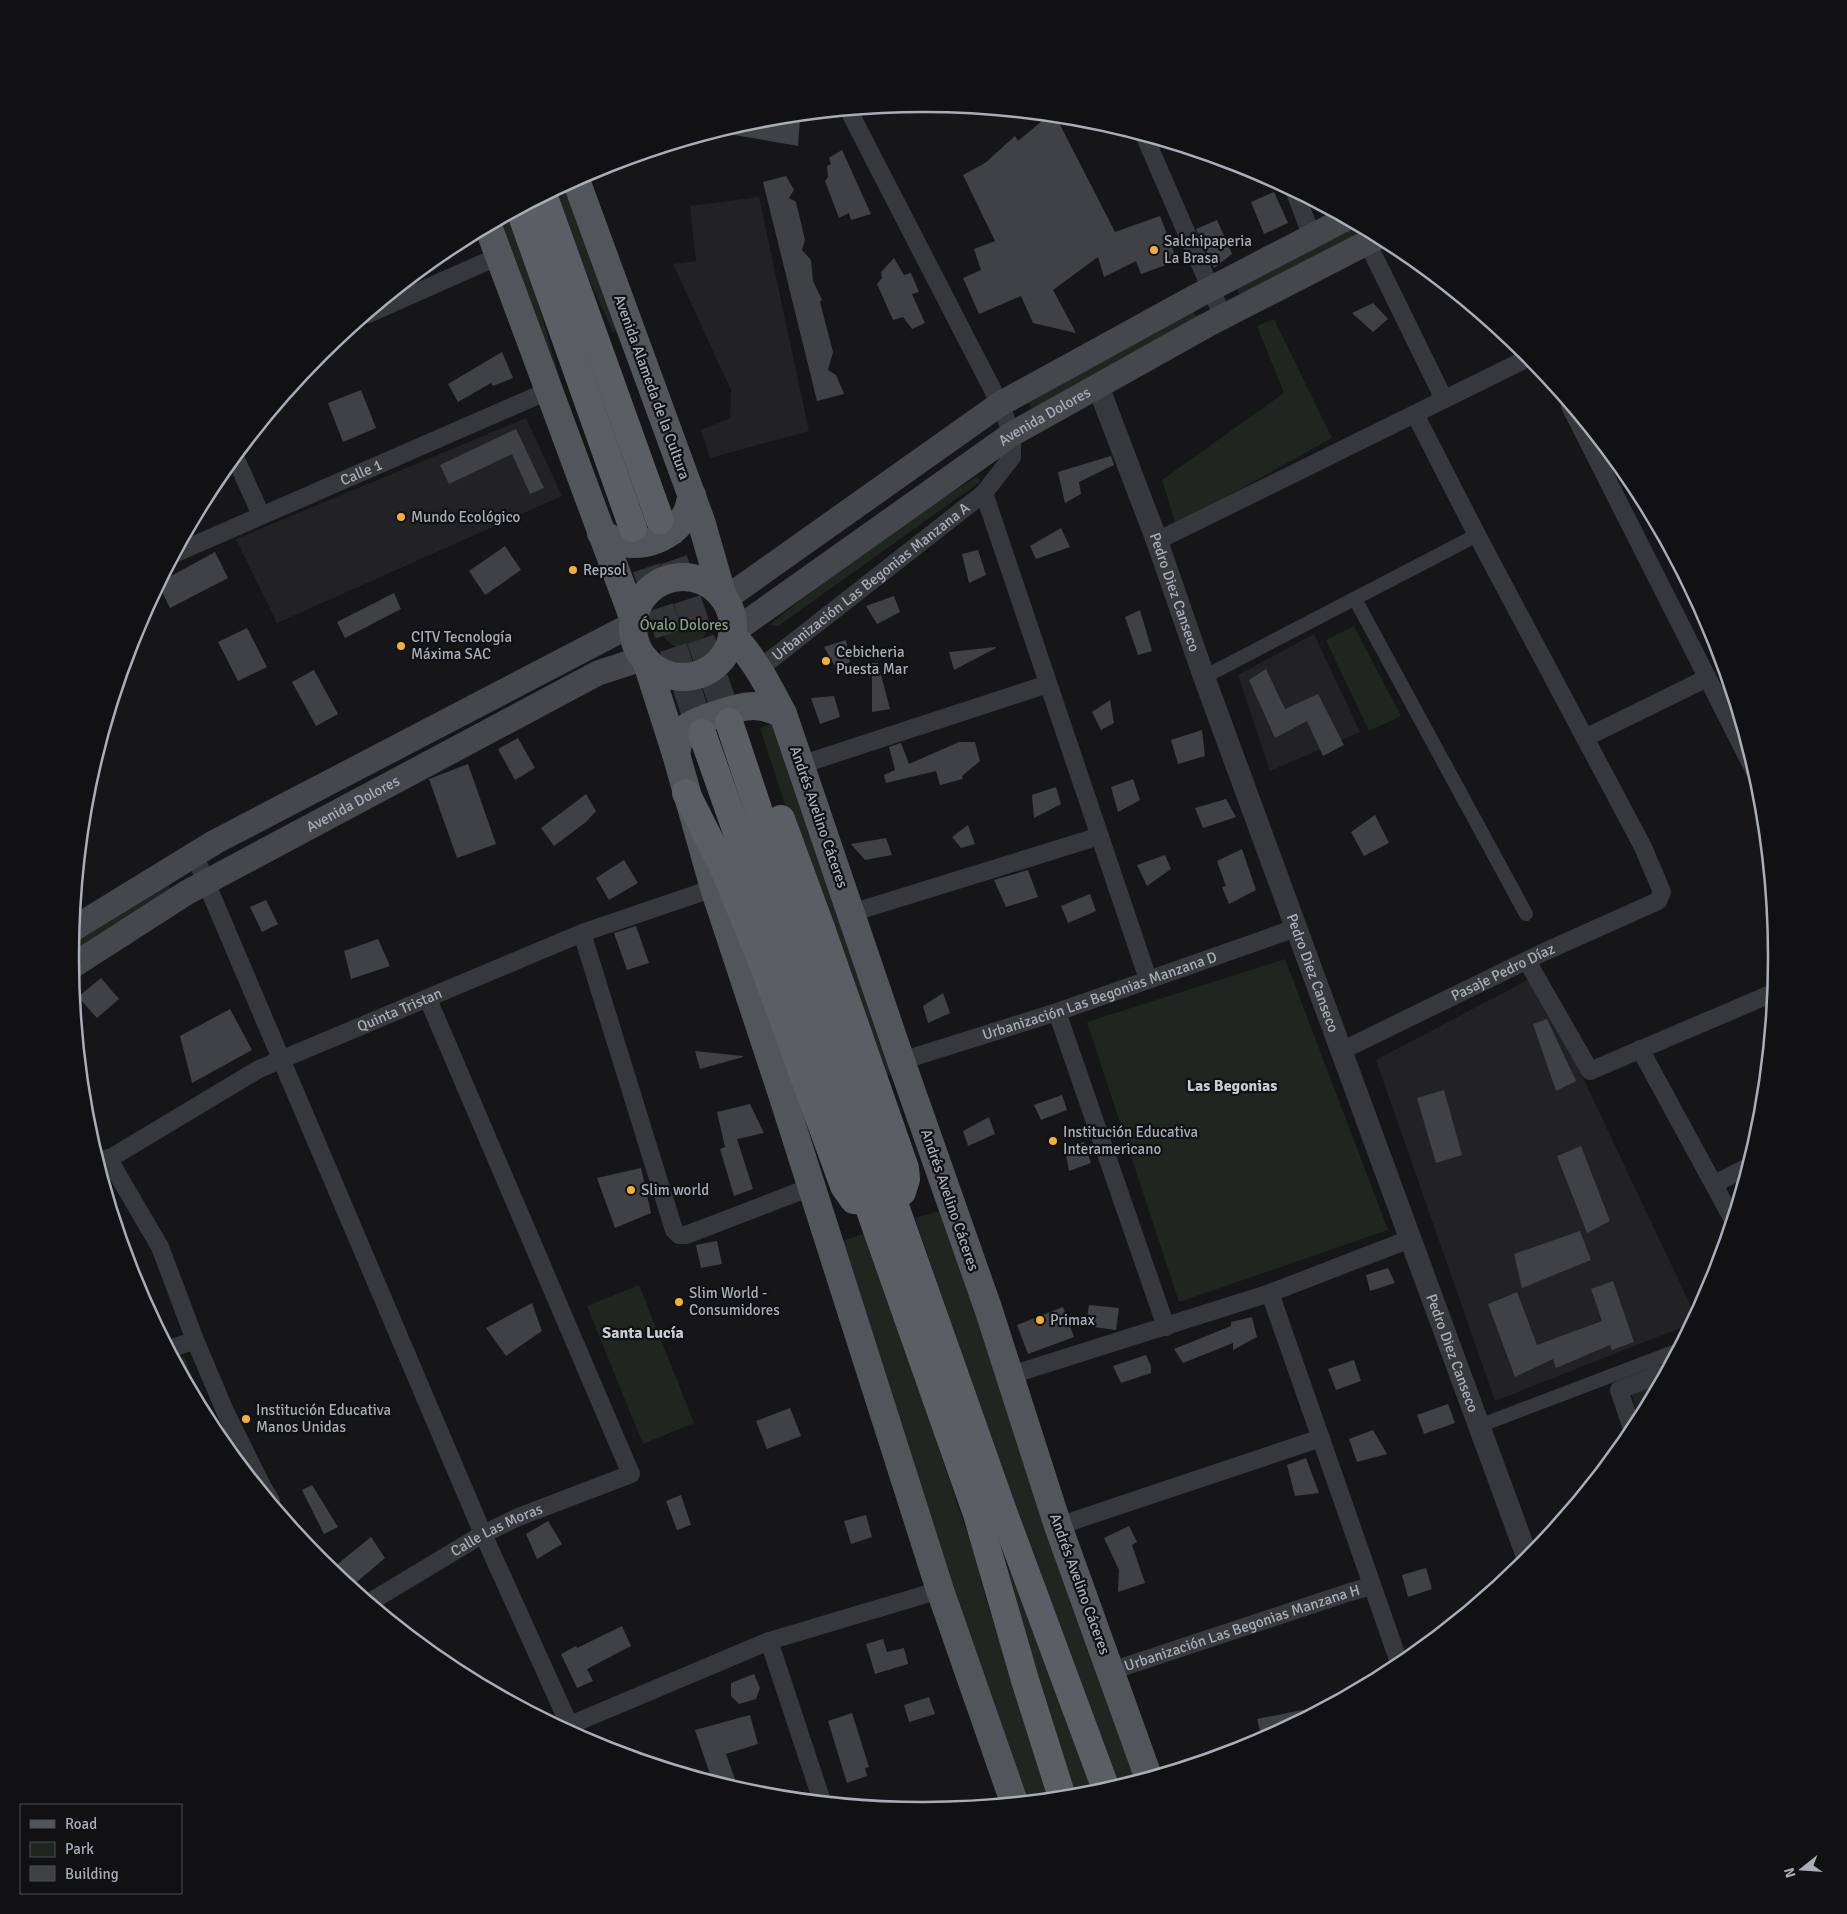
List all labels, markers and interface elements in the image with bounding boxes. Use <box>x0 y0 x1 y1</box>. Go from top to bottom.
place label: Salchipaperia La Brasa <box>1164 232 1252 267</box>
marker: Salchipaperia La Brasa <box>1148 244 1160 256</box>
street label: Avenida Alameda de la Cultura <box>610 292 694 482</box>
street label: Avenida Dolores <box>995 383 1094 450</box>
street label: Calle 1 <box>337 455 385 489</box>
street label: Urbanización Las Begonias Manzana A <box>768 499 973 664</box>
place label: Mundo Ecológico <box>411 508 521 526</box>
marker: Mundo Ecológico <box>395 511 407 523</box>
street label: Pedro Diez Canseco <box>1146 530 1204 654</box>
place label: Repsol <box>583 561 626 579</box>
marker: Repsol <box>567 564 579 576</box>
park label: Óvalo Dolores <box>640 615 729 634</box>
place label: CITV Tecnología Máxima SAC <box>411 628 512 663</box>
marker: CITV Tecnología Máxima SAC <box>395 640 407 652</box>
place label: Cebicheria Puesta Mar <box>836 643 908 678</box>
marker: Cebicheria Puesta Mar <box>820 655 832 667</box>
street label: Andrés Avelino Cáceres <box>786 744 852 891</box>
street label: Avenida Dolores <box>303 771 403 836</box>
street label: Pedro Diez Canseco <box>1283 911 1343 1035</box>
street label: Pasaje Pedro Díaz <box>1448 939 1558 1005</box>
street label: Urbanización Las Begonias Manzana D <box>980 948 1219 1044</box>
street label: Quinta Tristan <box>354 984 445 1036</box>
district label: Las Begonias <box>1187 1076 1277 1096</box>
place label: Institución Educativa Interamericano <box>1063 1123 1198 1158</box>
street label: Andrés Avelino Cáceres <box>917 1127 983 1274</box>
marker: Institución Educativa Interamericano <box>1047 1135 1059 1147</box>
place label: Slim world <box>641 1181 709 1199</box>
marker: Slim world <box>625 1184 637 1196</box>
place label: Slim World - Consumidores <box>689 1284 780 1319</box>
street label: Pedro Diez Canseco <box>1422 1291 1482 1415</box>
marker: Slim World - Consumidores <box>673 1296 685 1308</box>
place label: Primax <box>1050 1311 1095 1329</box>
marker: Primax <box>1034 1314 1046 1326</box>
district label: Santa Lucía <box>602 1323 684 1343</box>
place label: Institución Educativa Manos Unidas <box>256 1401 391 1436</box>
marker: Institución Educativa Manos Unidas <box>240 1413 252 1425</box>
street label: Calle Las Moras <box>447 1500 546 1560</box>
street label: Andrés Avelino Cáceres <box>1046 1511 1114 1657</box>
street label: Urbanización Las Begonias Manzana H <box>1122 1581 1362 1675</box>
legend <box>20 1804 182 1894</box>
text: Road <box>65 1815 97 1833</box>
text: Park <box>65 1840 94 1858</box>
north arrow <box>1777 1844 1827 1894</box>
text: Building <box>65 1865 119 1883</box>
text: N <box>1780 1866 1800 1880</box>

